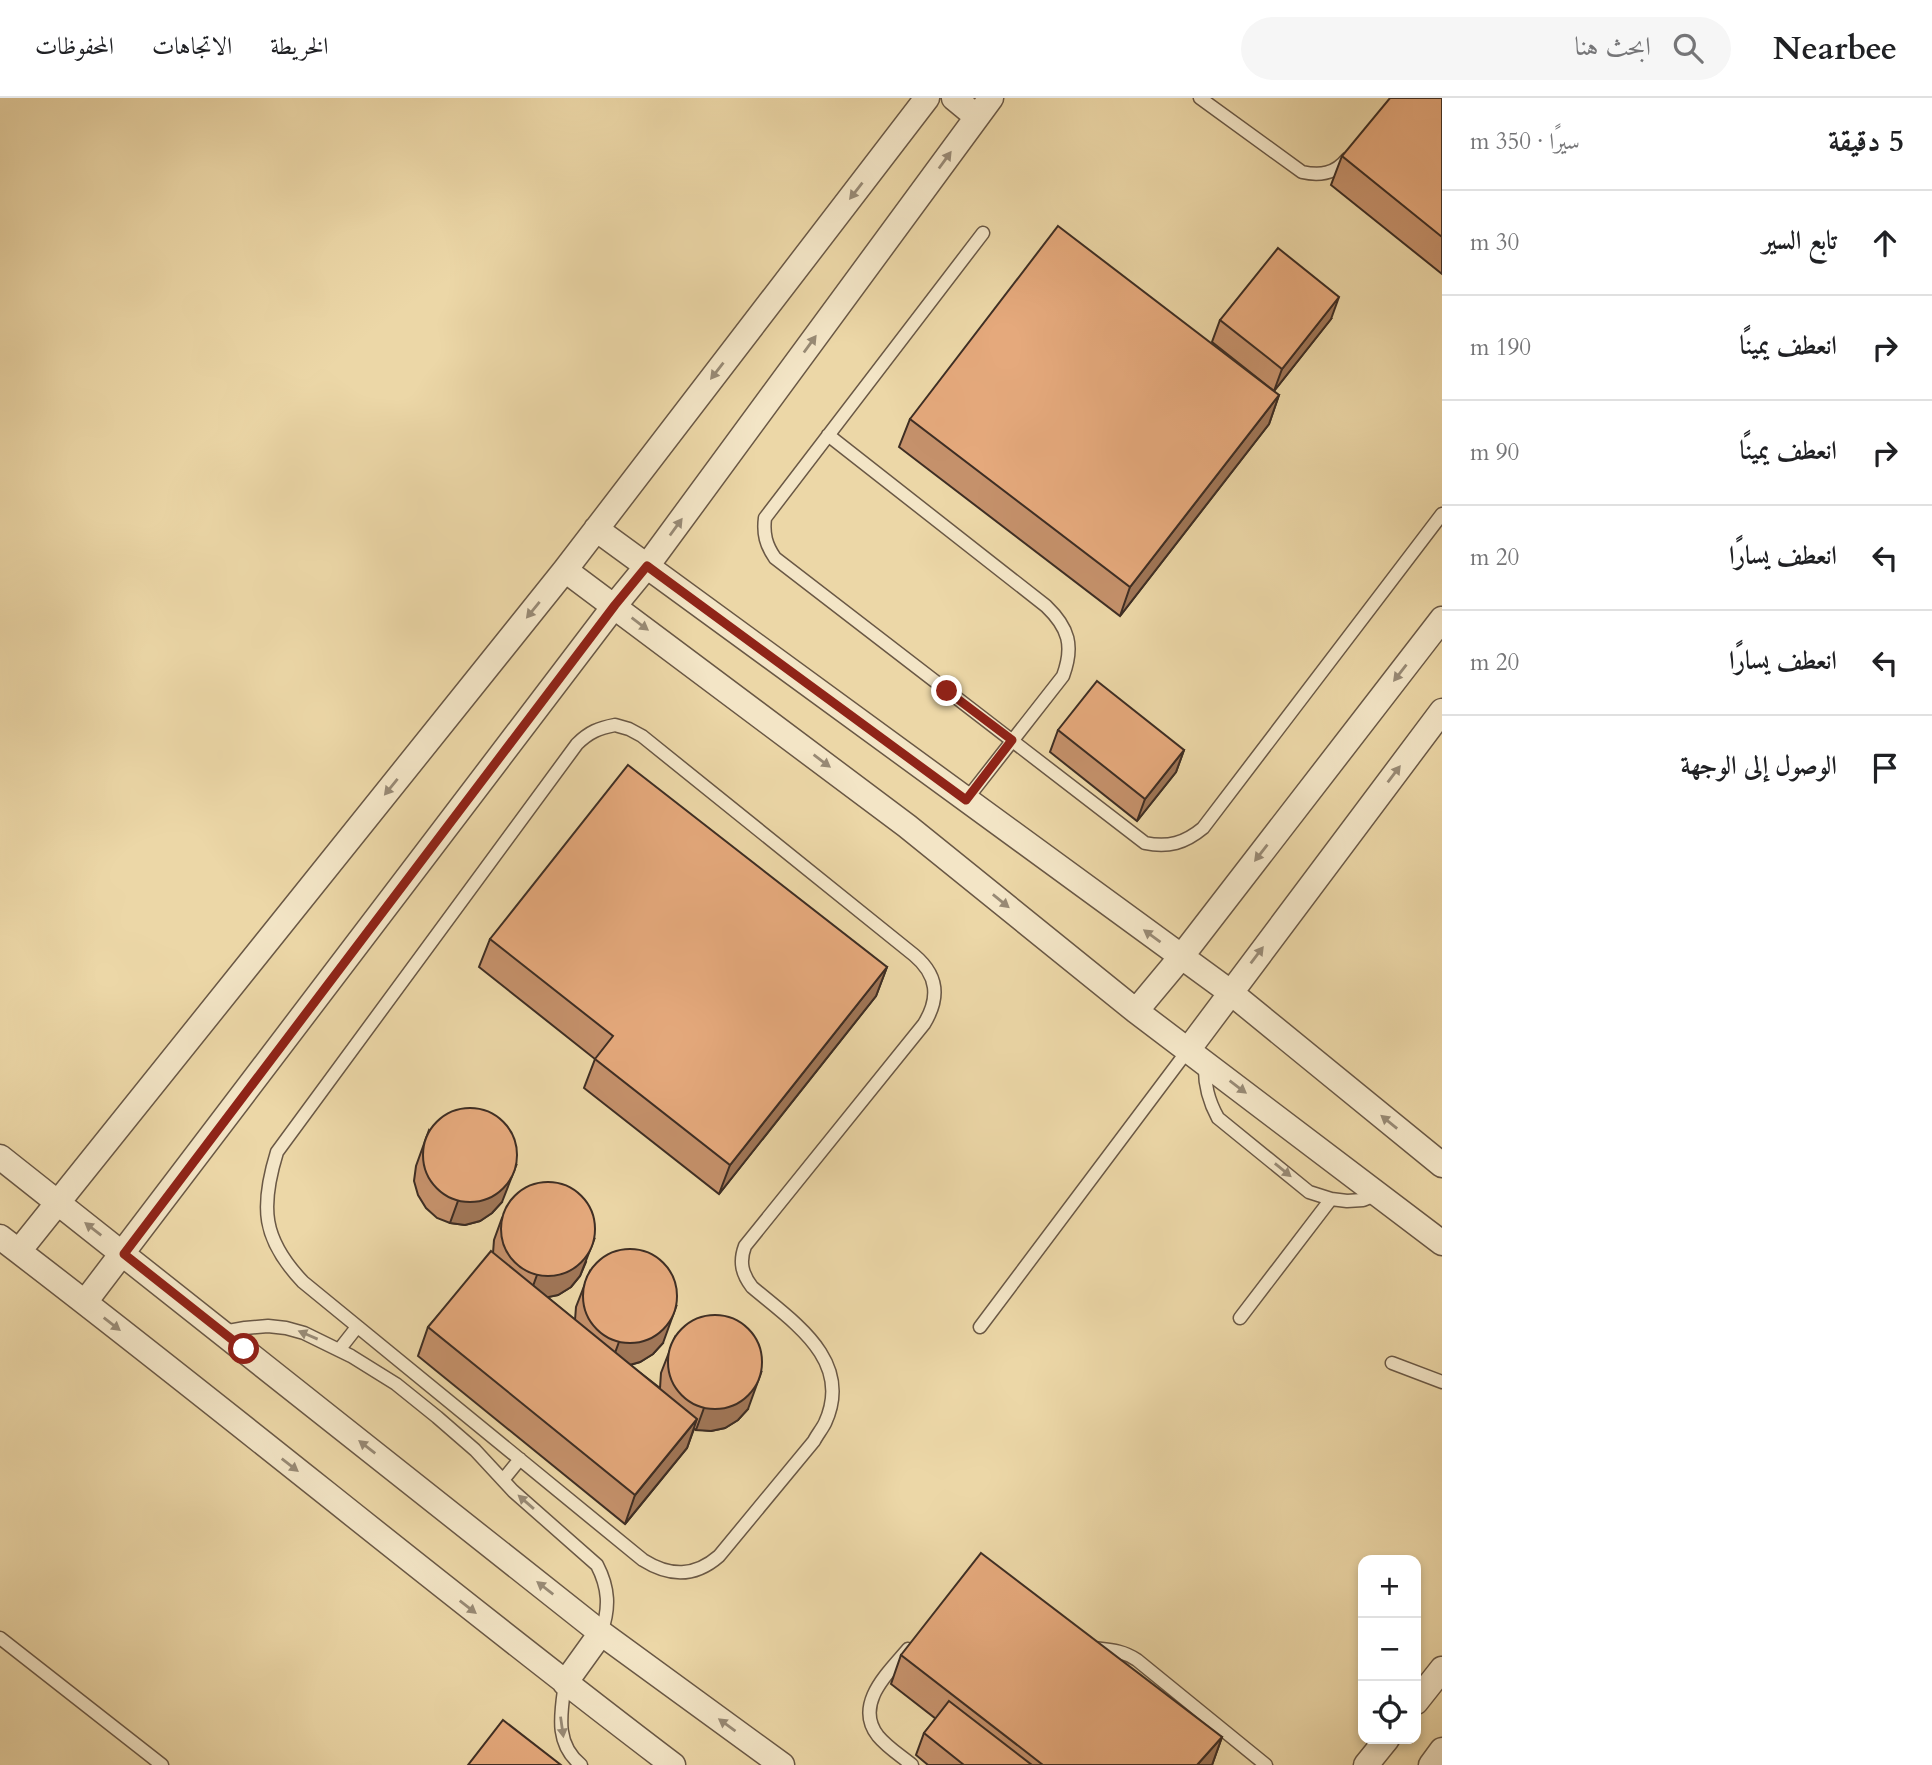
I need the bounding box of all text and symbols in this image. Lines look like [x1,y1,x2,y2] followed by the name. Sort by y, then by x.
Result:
[1241,17,1731,80] search box
[1773,26,1897,71] text: Nearbee
[1575,29,1651,64] text: ابحث هنا
[1669,29,1707,67] icon: search
[35,30,114,63] text: المحفوظات
[152,30,232,63] text: الاتجاهات
[270,30,329,63] text: الخريطة
[1828,121,1904,162] text: 5 دقيقة
[1470,126,1580,157] text: سيرًا · 350 m
[938,151,952,169] one-way arrow
[849,182,863,200] one-way arrow
[1762,223,1837,258] text: تابع السير
[1866,224,1904,262] icon: ahead
[1470,227,1519,258] text: 30 m
[1739,328,1837,363] text: انعطف يمينًا
[1866,329,1904,367] icon: right
[1470,332,1531,363] text: 190 m
[803,334,817,353] one-way arrow
[710,362,725,380] one-way arrow
[1739,433,1837,468] text: انعطف يمينًا
[1866,434,1904,472] icon: right
[1470,437,1519,468] text: 90 m
[668,518,682,536] one-way arrow
[1729,538,1837,573] text: انعطف يسارًا
[1866,539,1904,577] icon: left
[1470,542,1519,573] text: 20 m
[526,601,541,618] one-way arrow
[631,617,649,631] one-way arrow
[1729,643,1837,678] text: انعطف يسارًا
[1866,644,1904,682] icon: left
[1470,647,1519,678] text: 20 m
[1393,664,1408,682] one-way arrow
[931,675,962,706] route end
[1681,748,1837,783] text: الوصول إلى الوجهة
[1866,749,1904,787] icon: arrive
[812,754,830,769] one-way arrow
[1387,765,1401,783] one-way arrow
[384,778,398,796] one-way arrow
[1254,844,1269,862] one-way arrow
[991,894,1009,909] one-way arrow
[1144,929,1162,944] one-way arrow
[1250,947,1265,965] one-way arrow
[1228,1080,1247,1094] one-way arrow
[1381,1115,1398,1130] one-way arrow
[1273,1163,1291,1178] one-way arrow
[84,1221,102,1236] one-way arrow
[103,1316,121,1331] one-way arrow
[297,1330,318,1341] one-way arrow
[228,1333,259,1364] route start
[358,1439,376,1454] one-way arrow
[281,1458,299,1473] one-way arrow
[517,1494,535,1510] one-way arrow
[1358,1555,1421,1744] map controls
[1358,1555,1421,1618] button: +
[536,1581,554,1596] one-way arrow
[459,1599,477,1614] one-way arrow
[1358,1618,1421,1681] button: −
[1358,1681,1421,1744] button: locate
[557,1716,568,1738] one-way arrow
[717,1718,736,1732] one-way arrow

